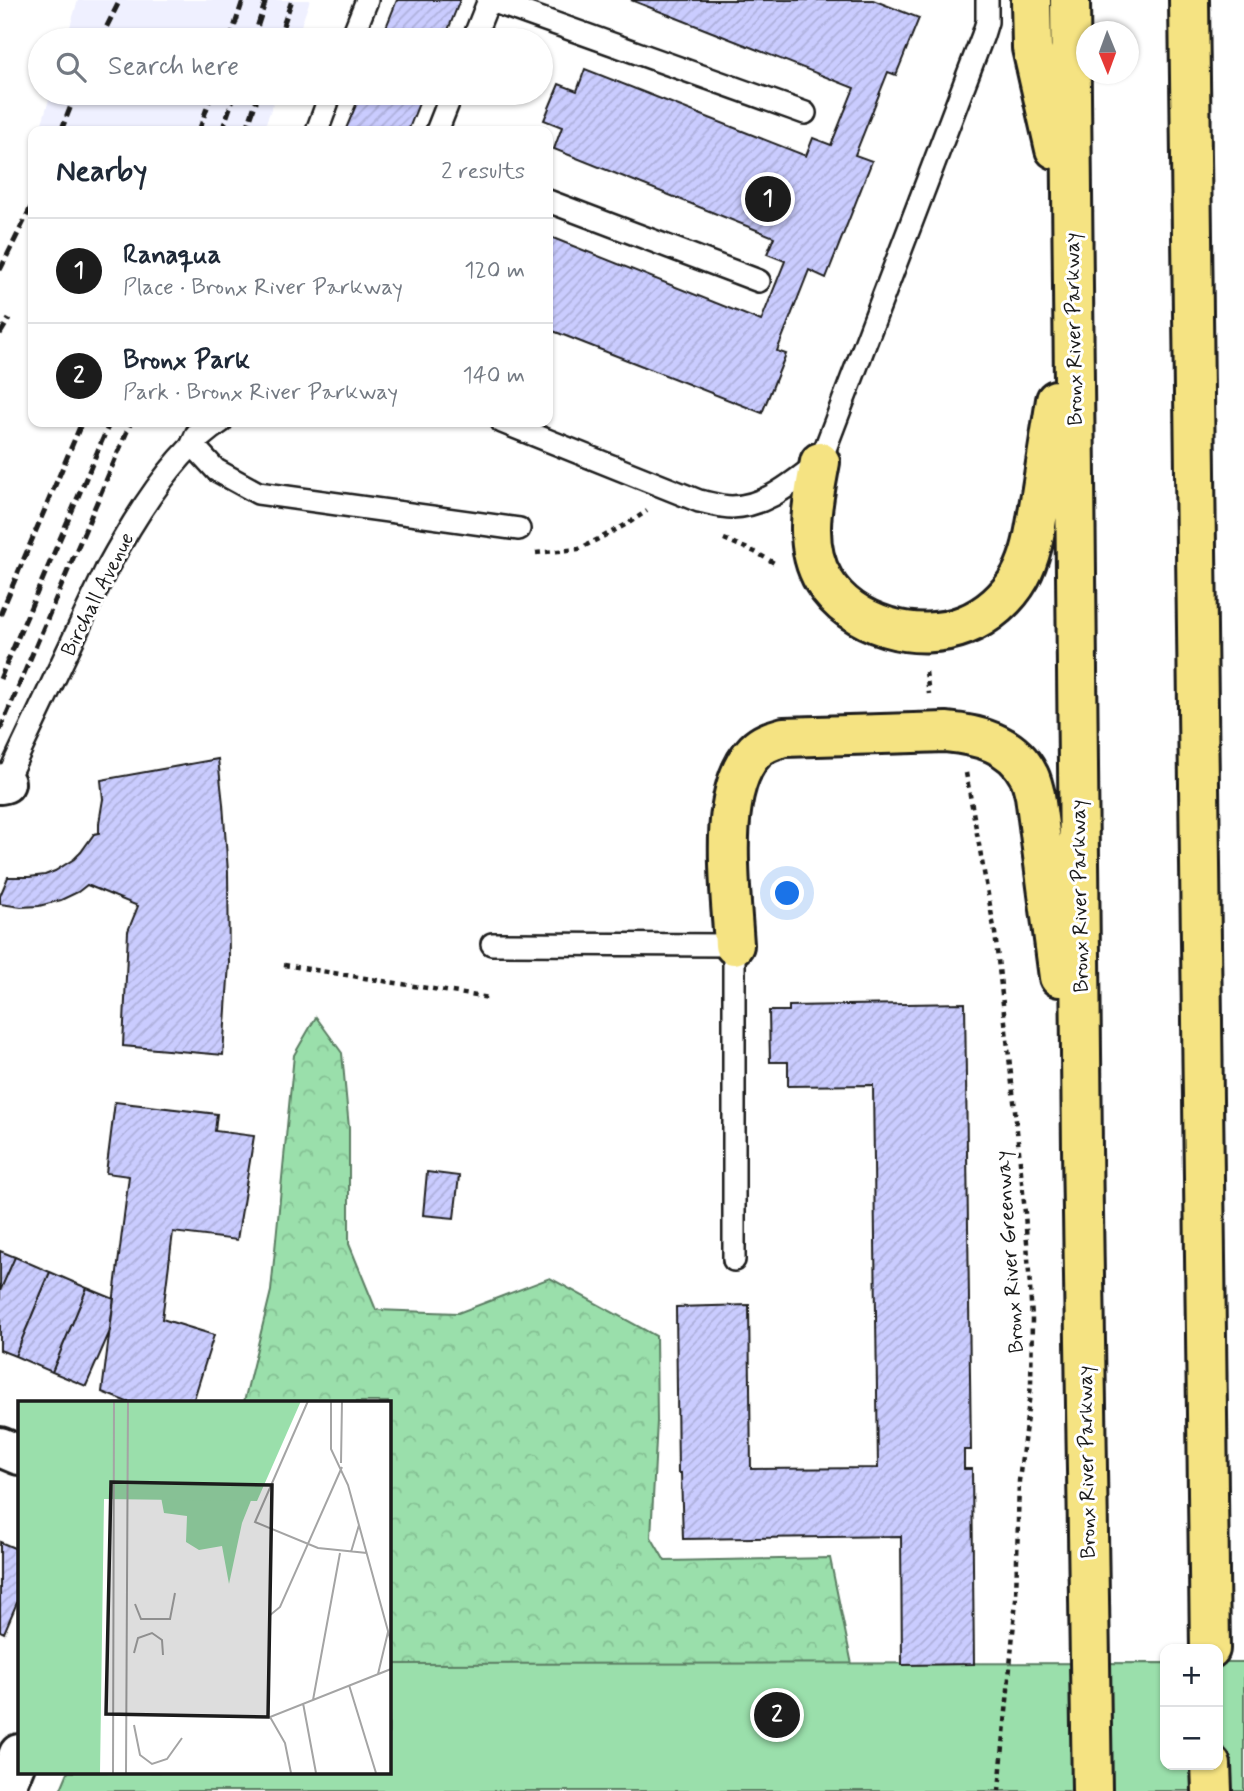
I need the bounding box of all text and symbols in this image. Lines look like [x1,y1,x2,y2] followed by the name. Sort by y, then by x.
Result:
[1076,21,1139,84] north arrow
[28,28,553,105] search box
[52,48,90,86] icon: search
[108,50,239,84] text: Search here
[56,152,147,191] text: Nearby
[441,157,525,187] text: 2 results
[745,173,791,225] pin: 1
[1058,232,1090,426] street label: Bronx River Parkway
[123,239,221,273] text: Ranaqua
[74,256,84,286] text: 1
[464,256,525,286] text: 120 m
[123,273,403,303] text: Place · Bronx River Parkway
[123,344,250,378] text: Bronx Park
[73,361,85,391] text: 2
[462,361,525,391] text: 140 m
[123,378,398,408] text: Park · Bronx River Parkway
[55,528,141,661] street label: Birchall Avenue
[1064,799,1096,993] street label: Bronx River Parkway
[770,876,804,910] your location
[989,1150,1031,1354] street label: Bronx River Greenway
[1071,1365,1103,1559] street label: Bronx River Parkway
[18,1401,390,1774] inset map
[1160,1644,1223,1770] map controls
[1160,1644,1223,1707] button: +
[754,1689,800,1741] pin: 2
[1160,1707,1223,1770] button: −

